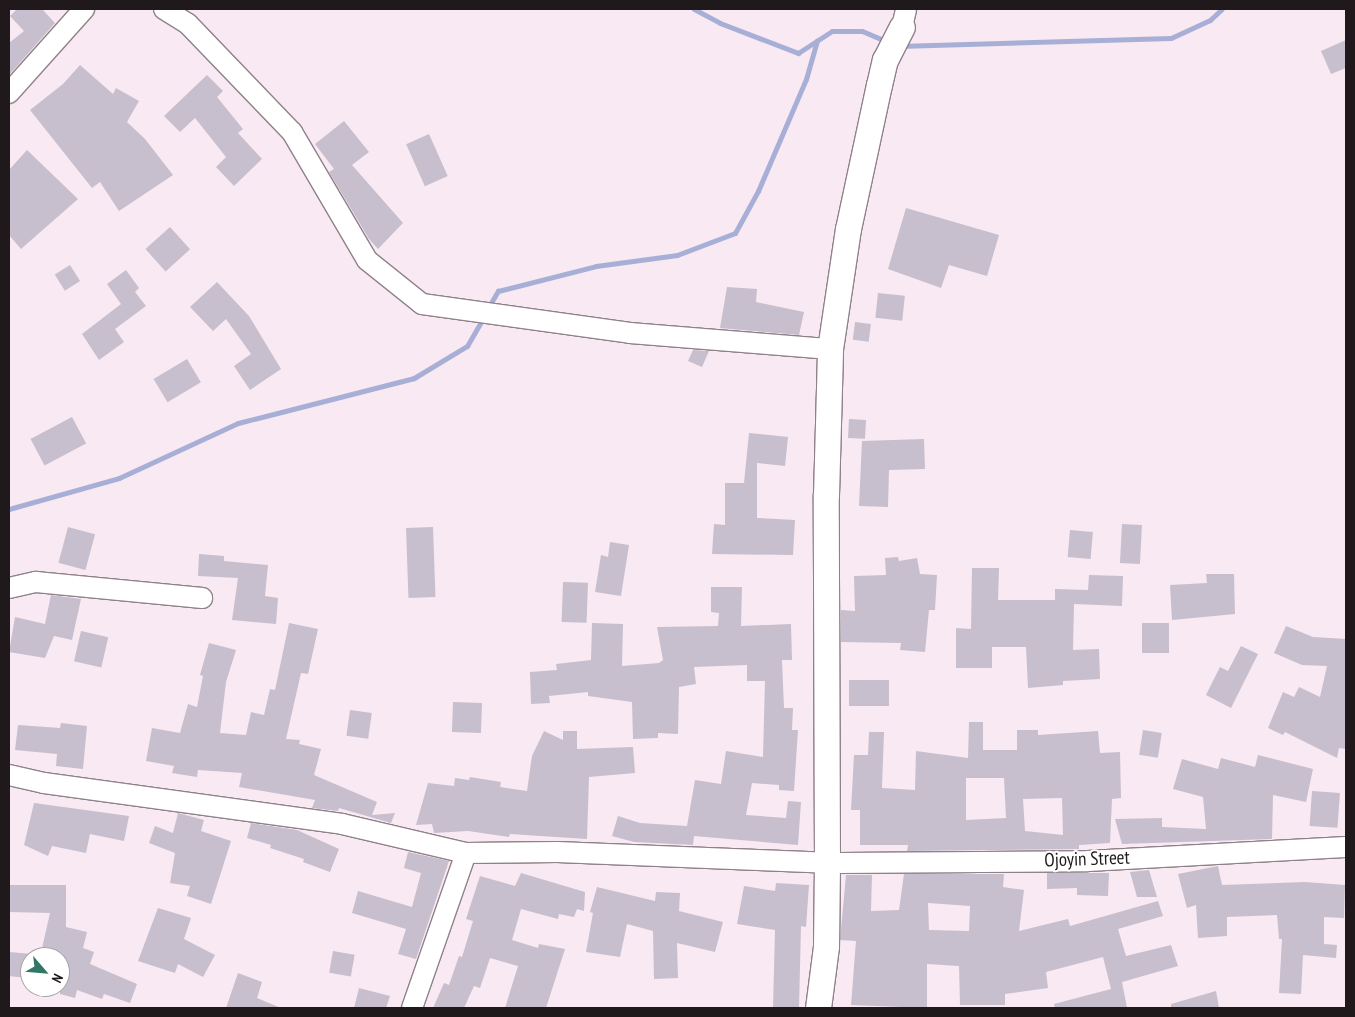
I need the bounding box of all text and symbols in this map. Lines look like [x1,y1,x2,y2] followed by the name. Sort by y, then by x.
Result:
[1044,846,1130,872] street label: Ojoyin Street
[20,947,70,997] north arrow
[48,971,67,986] text: N

